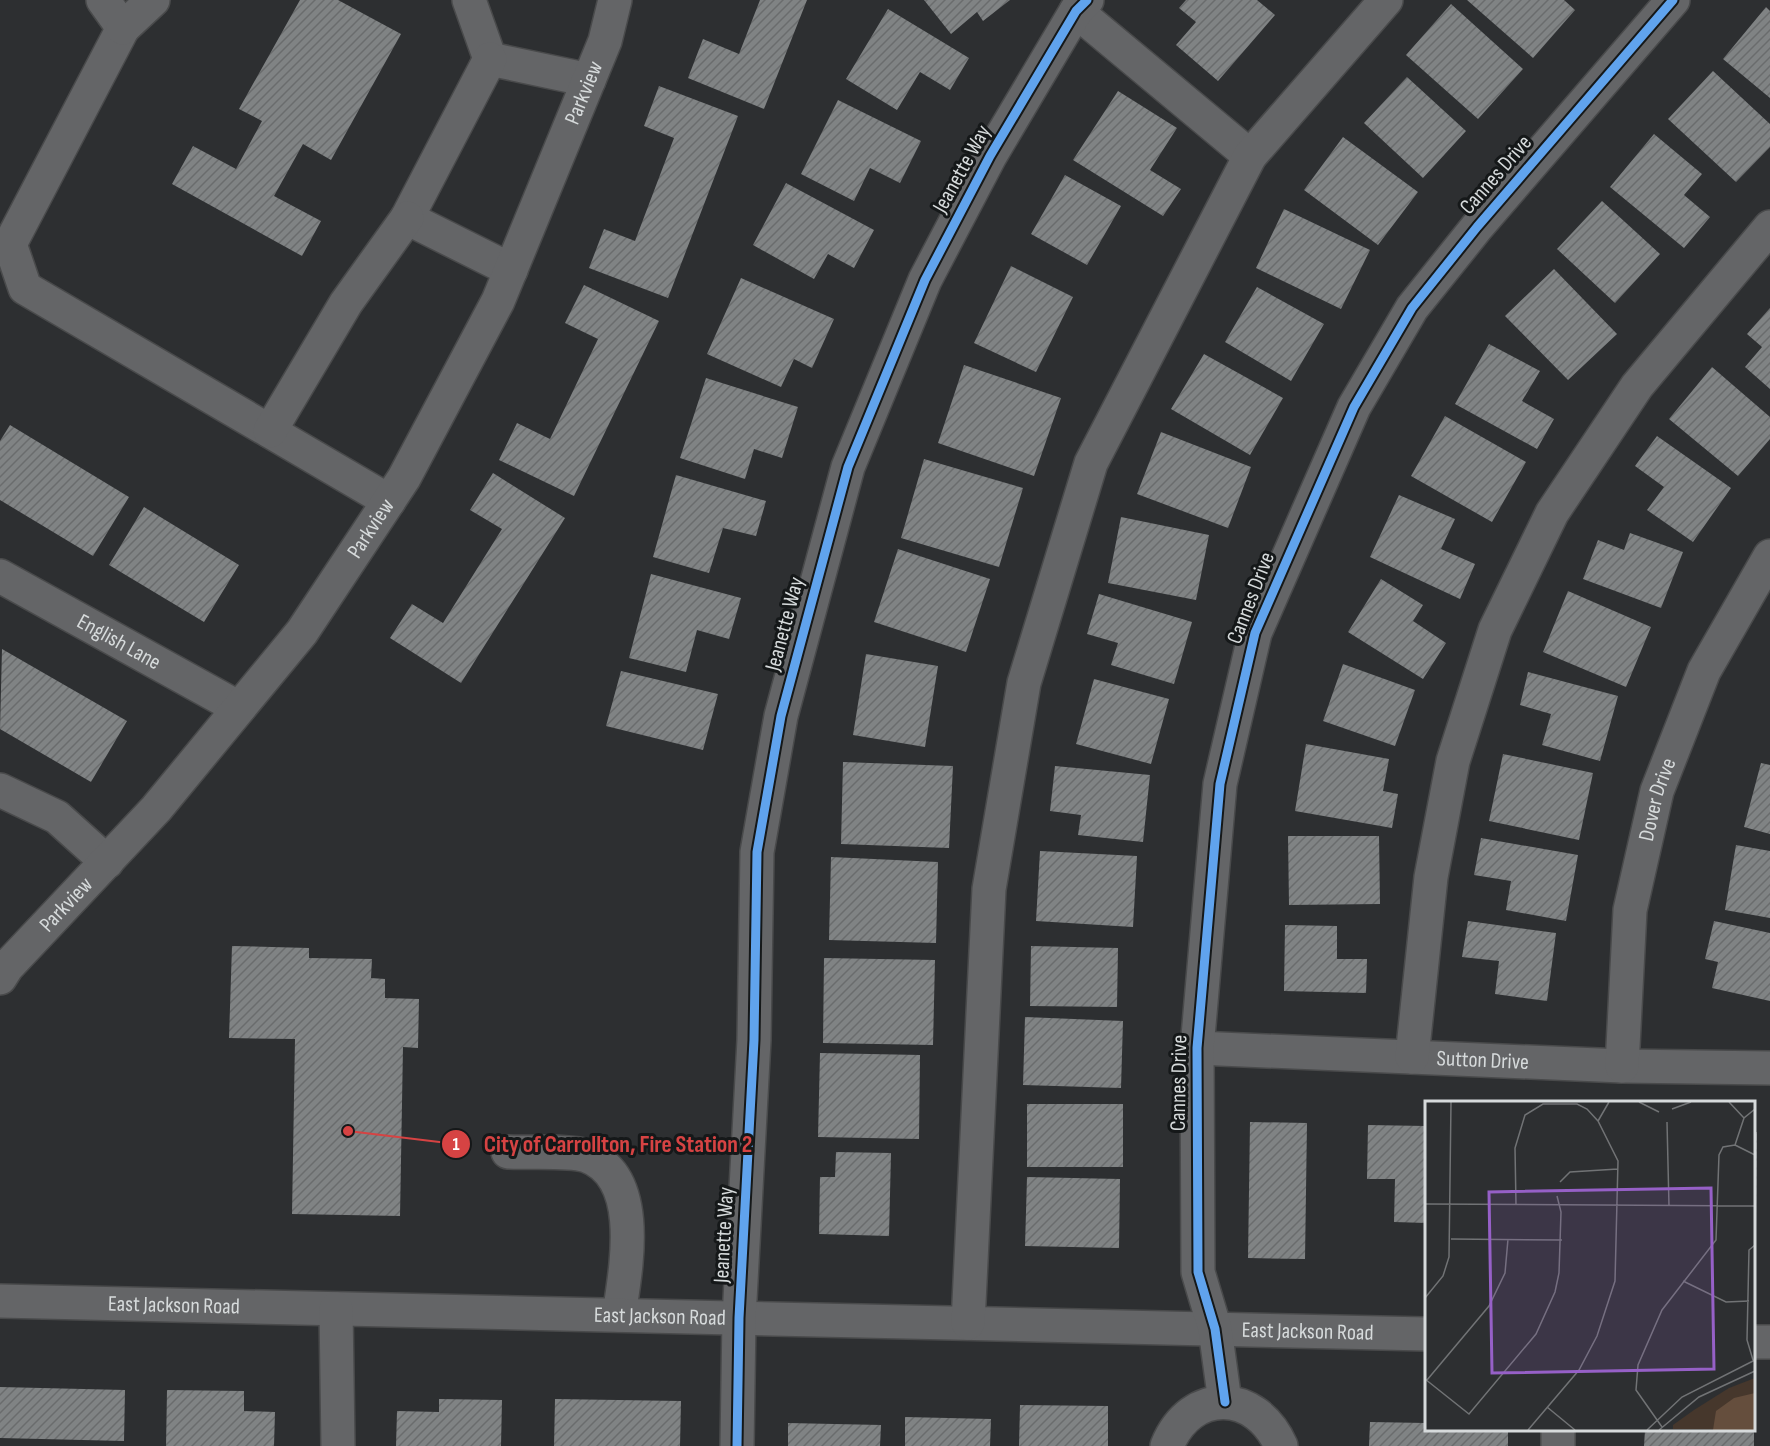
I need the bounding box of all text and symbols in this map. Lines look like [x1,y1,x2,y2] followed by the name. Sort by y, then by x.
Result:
[559,57,609,128] street label: Parkview
[926,120,997,218] street label: Jeanette Way
[1454,130,1538,220] street label: Cannes Drive
[341,493,400,563] street label: Parkview
[1221,548,1281,648] street label: Cannes Drive
[759,574,811,675] street label: Jeanette Way
[72,608,166,676] street label: English Lane
[1633,754,1682,844] street label: Dover Drive
[34,871,98,938] street label: Parkview
[1165,1035,1193,1131] street label: Cannes Drive
[1436,1045,1529,1076] street label: Sutton Drive
[1425,1101,1755,1431] inset map
[441,1123,764,1165] callout: City of Carrollton, Fire Station 2
[484,1130,752,1159] text: City of Carrollton, Fire Station 2
[452,1134,460,1155] text: 1
[708,1186,740,1285] street label: Jeanette Way
[108,1290,240,1320] street label: East Jackson Road
[594,1301,726,1331] street label: East Jackson Road
[1241,1316,1374,1346] street label: East Jackson Road

